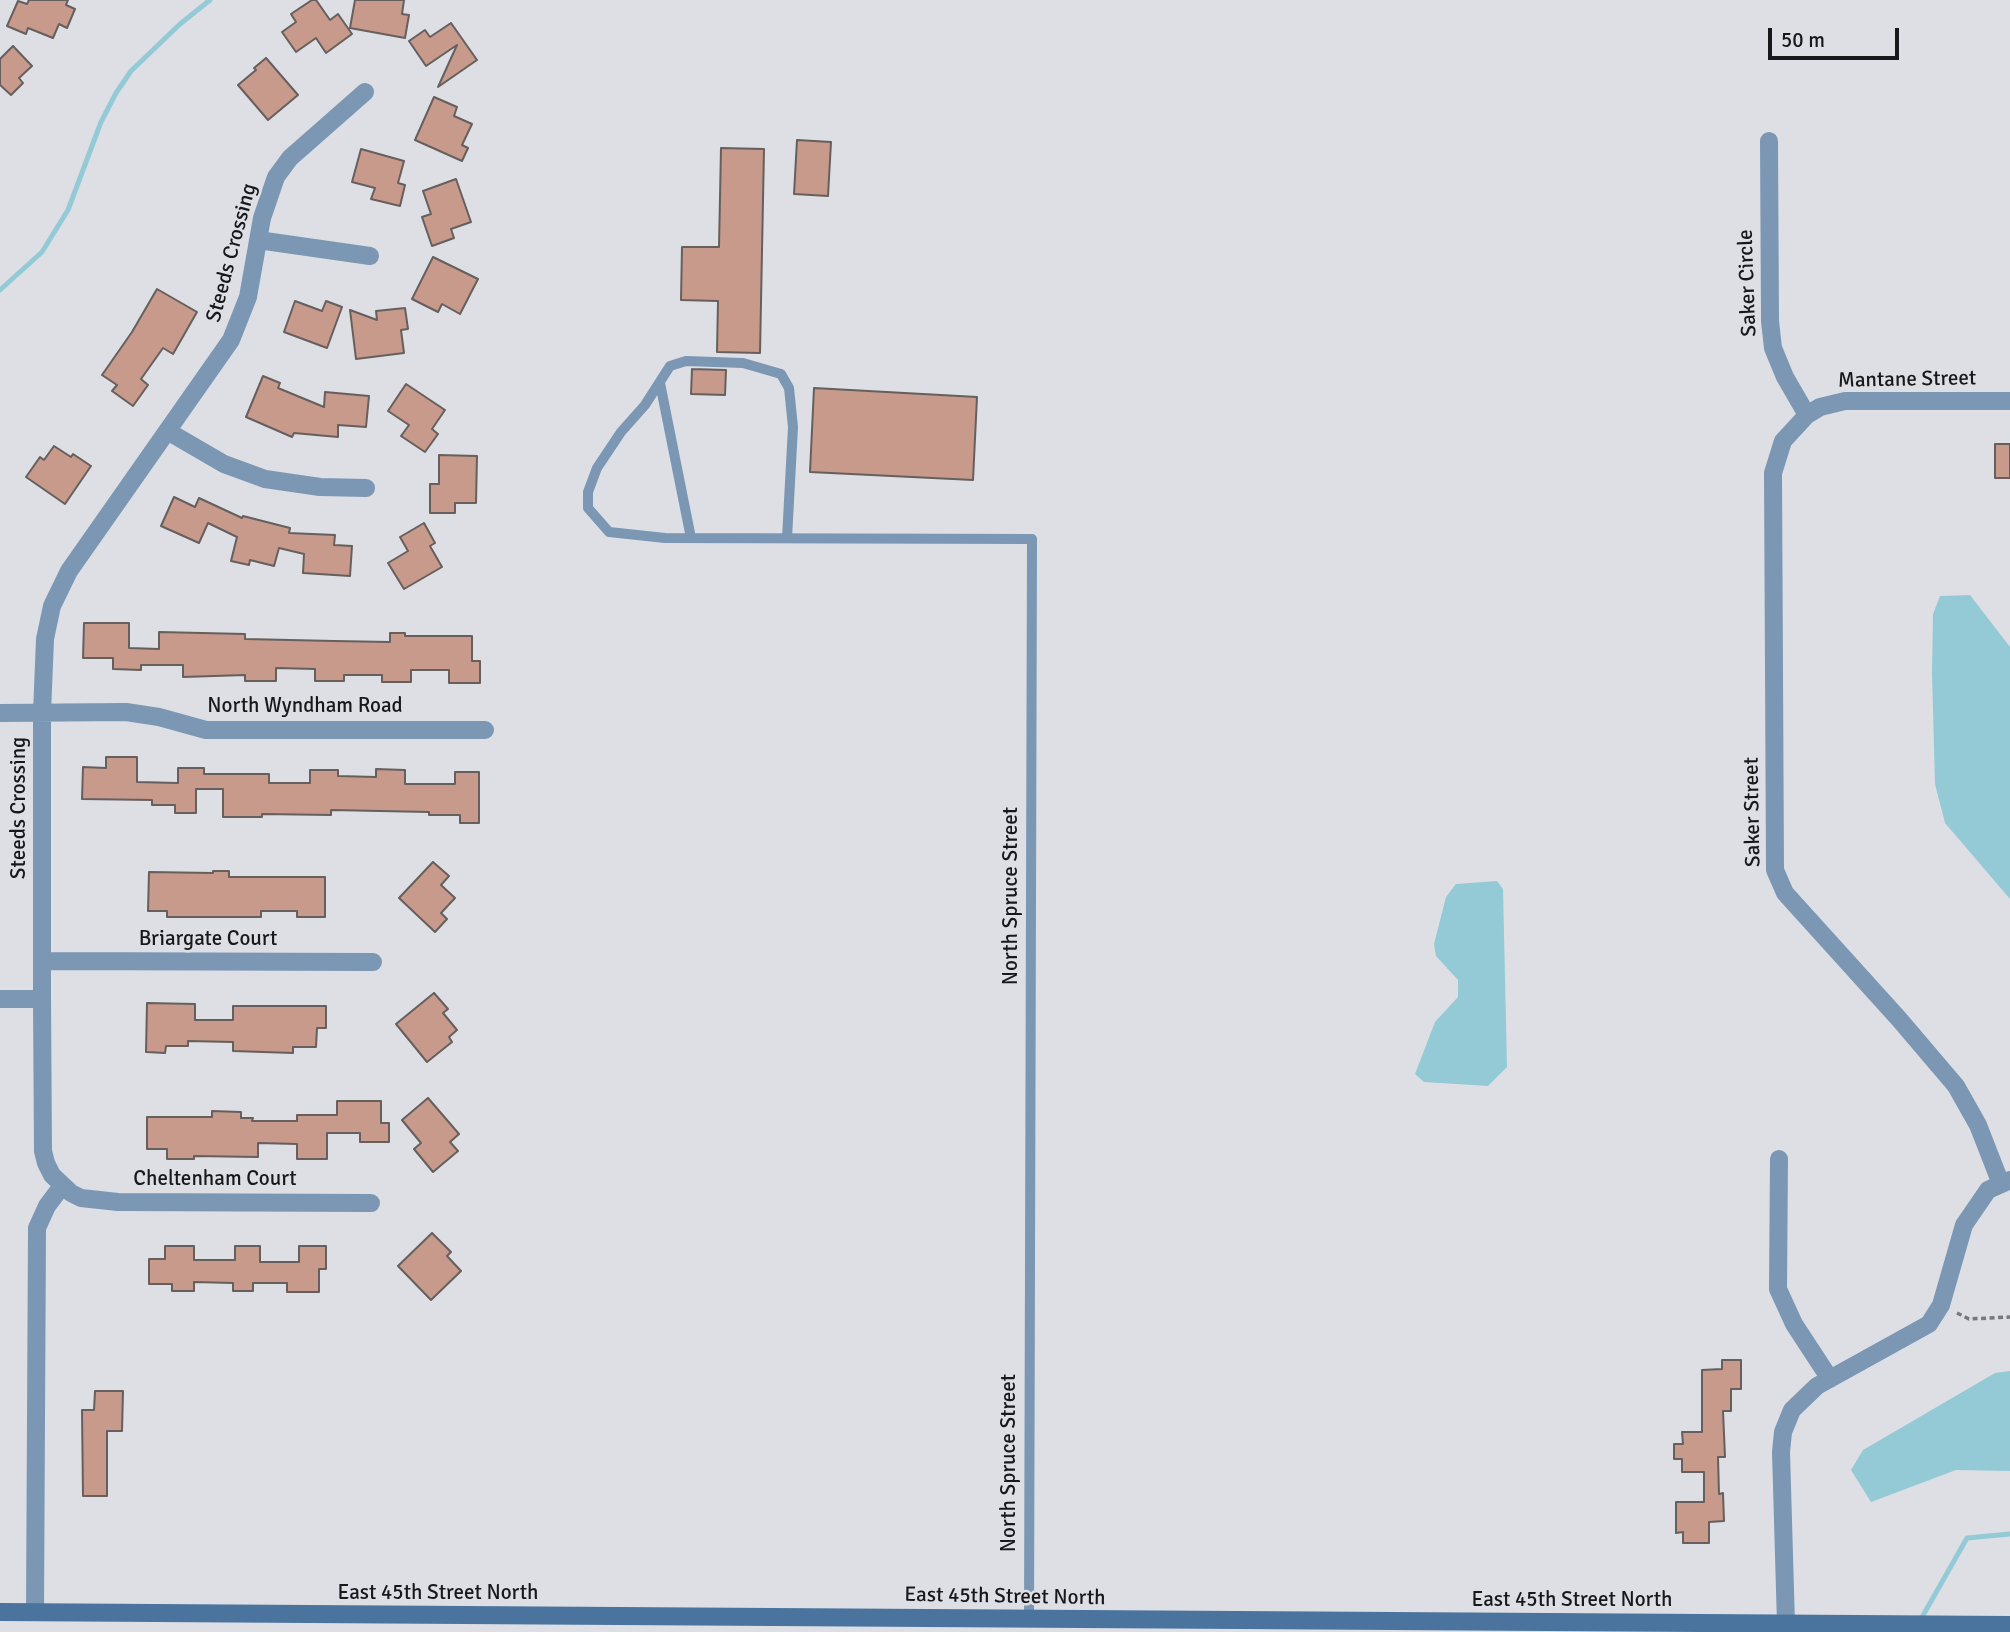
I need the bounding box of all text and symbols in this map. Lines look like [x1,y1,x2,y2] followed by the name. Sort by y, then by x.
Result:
[1772,14,1903,58] scale bar
[1781,27,1825,53] text: 50 m
[201,181,263,325] street label: Steeds Crossing
[1734,229,1762,337] street label: Saker Circle
[1838,366,1976,394] street label: Mantane Street
[207,693,403,719] street label: North Wyndham Road
[6,737,32,879] street label: Steeds Crossing
[1739,757,1767,867] street label: Saker Street
[998,807,1024,985] street label: North Spruce Street
[139,926,277,952] street label: Briargate Court
[133,1166,297,1192] street label: Cheltenham Court
[996,1374,1022,1552] street label: North Spruce Street
[337,1580,539,1606] street label: East 45th Street North
[904,1583,1106,1611] street label: East 45th Street North
[1471,1587,1673,1613] street label: East 45th Street North

